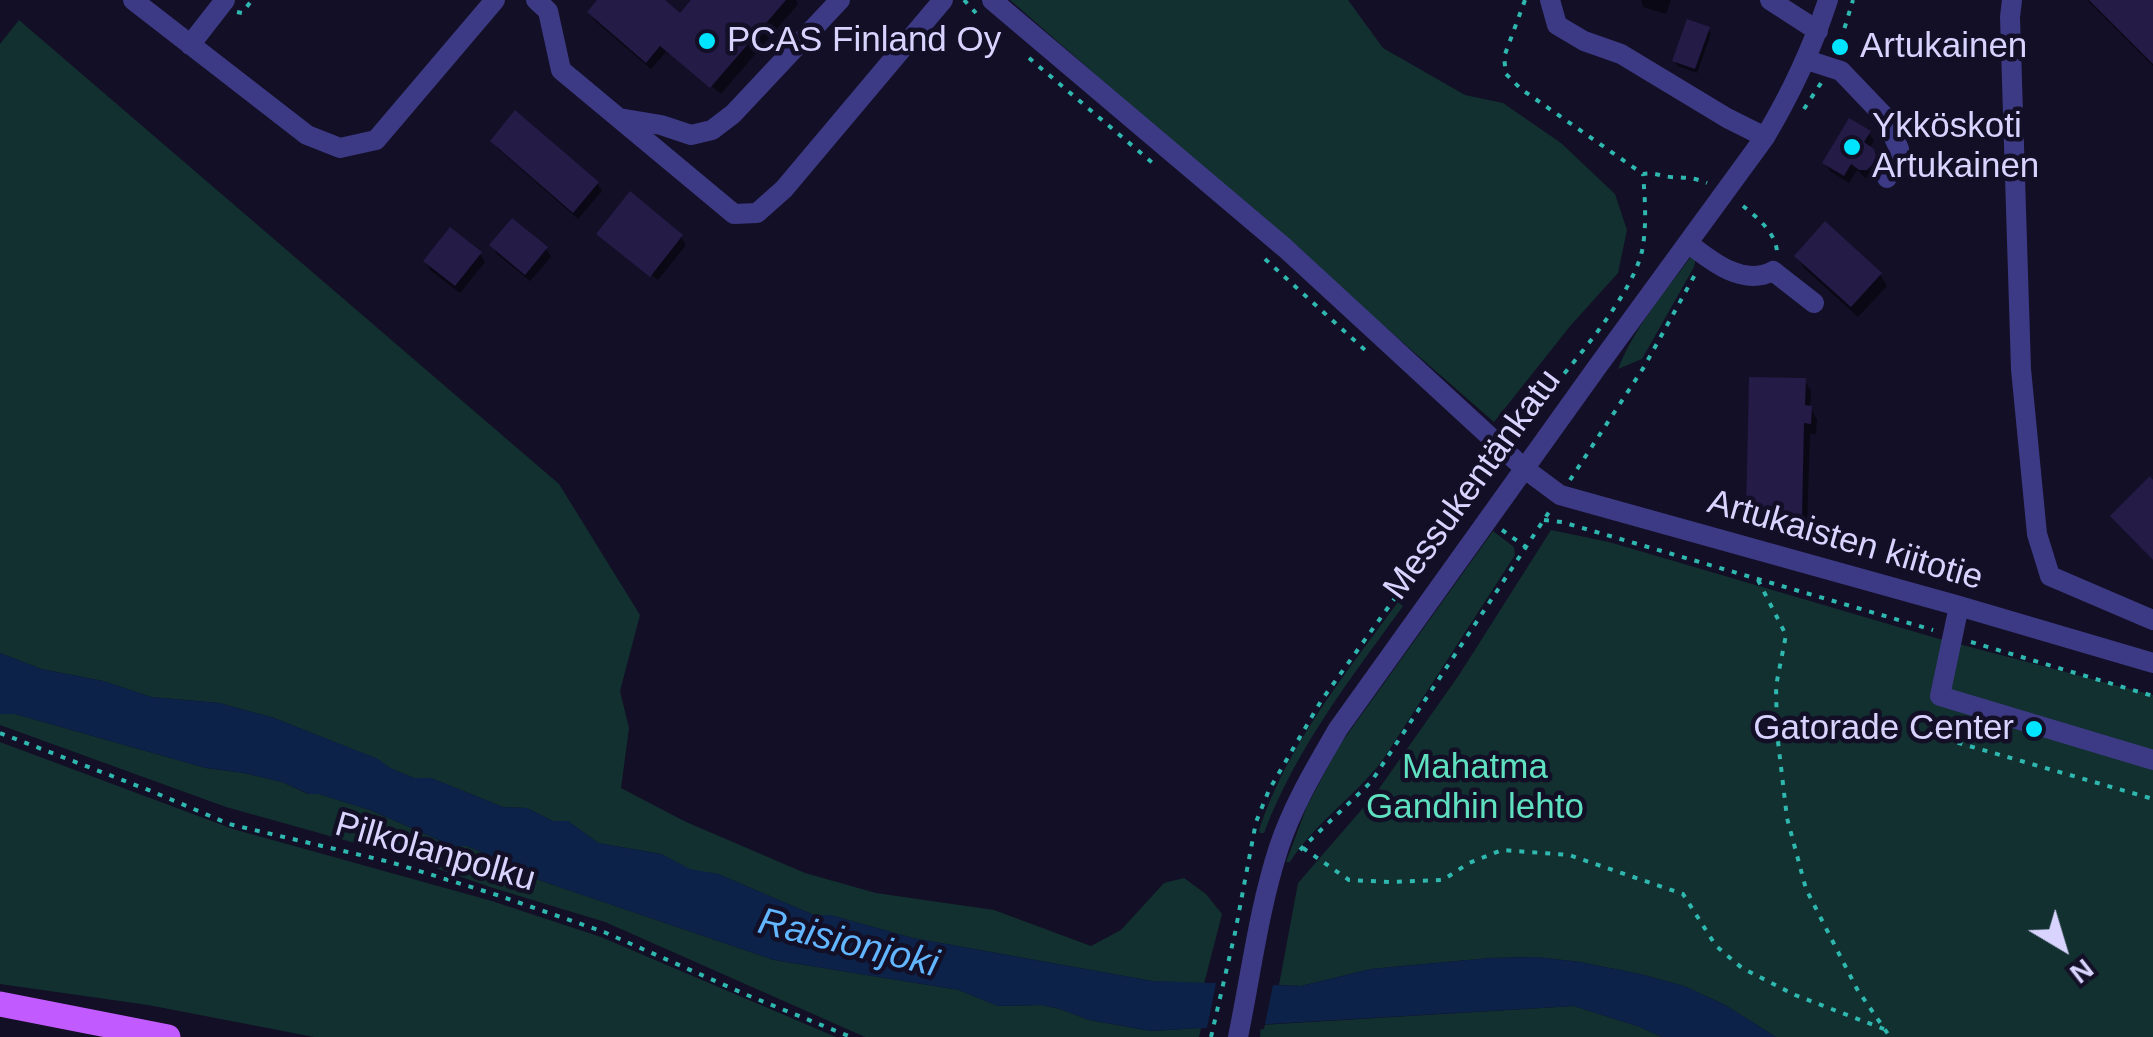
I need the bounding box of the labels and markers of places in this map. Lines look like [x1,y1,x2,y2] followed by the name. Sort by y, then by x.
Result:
[727,20,1001,62] place label: PCAS Finland Oy
[1860,26,2027,68] place label: Artukainen
[696,30,718,52] marker: PCAS Finland Oy
[1829,36,1851,58] marker: Artukainen
[1872,106,2039,188] place label: Ykköskoti Artukainen
[1841,136,1863,158] marker: Ykköskoti Artukainen
[1753,708,2014,750] place label: Gatorade Center
[2023,718,2045,740] marker: Gatorade Center

